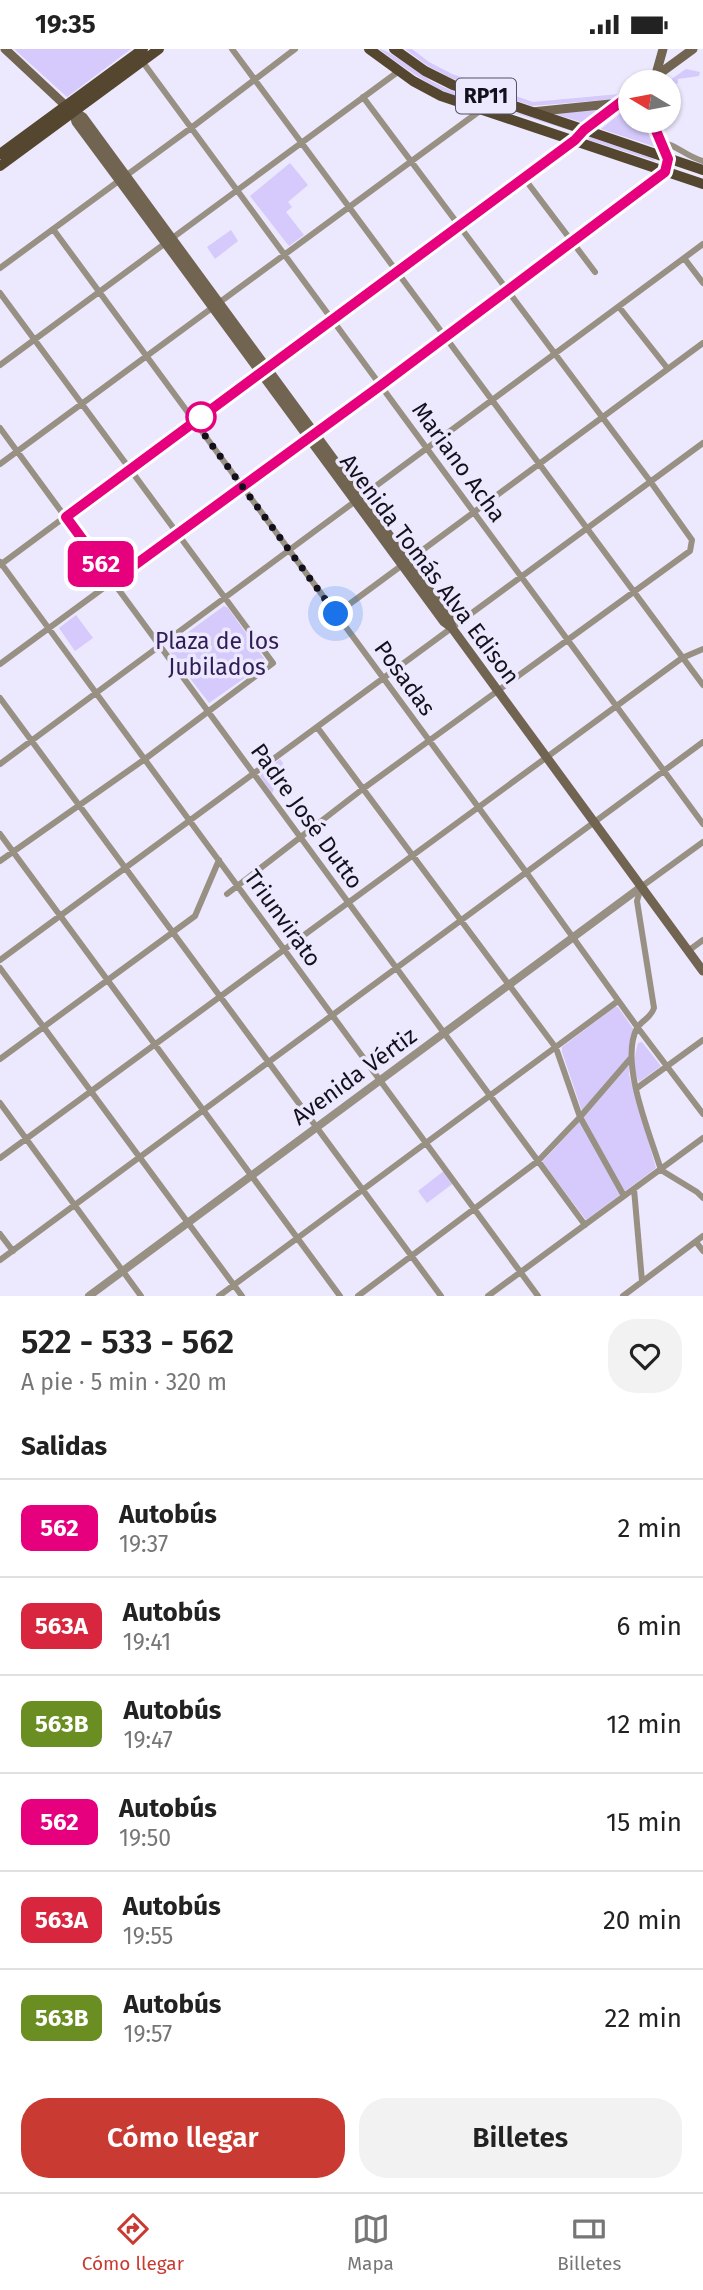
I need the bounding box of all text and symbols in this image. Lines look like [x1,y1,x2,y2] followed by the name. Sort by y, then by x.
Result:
[35,9,96,40] text: 19:35
[618,70,681,133] north arrow
[618,70,681,133] map controls
[456,79,516,113] road number: RP11
[406,397,512,527] street label: Mariano Acha
[186,402,216,432] unlabelled marker
[334,448,526,690] street label: Avenida Tomás Alva Edison
[61,541,141,587] line badge: 562
[82,550,120,578] text: 562
[318,596,353,631] your location
[155,627,279,681] park label: Plaza de los Jubilados
[368,635,442,721] street label: Posadas
[245,738,369,894] street label: Padre José Dutto
[238,864,328,972] street label: Triunvirato
[286,1021,422,1131] street label: Avenida Vértiz
[608,1319,682,1393] button: heart
[21,1322,234,1362] text: 522 - 533 - 562
[21,1368,227,1396] text: A pie · 5 min · 320 m
[21,1431,107,1462] text: Salidas
[119,1499,217,1530] text: Autobús
[617,1513,682,1544] text: 2 min
[40,1514,79,1542] text: 562
[119,1530,168,1558] text: 19:37
[123,1597,221,1628] text: Autobús
[616,1611,682,1642] text: 6 min
[35,1612,88,1640] text: 563A
[123,1628,171,1656] text: 19:41
[123,1695,221,1726] text: Autobús
[606,1709,682,1740] text: 12 min
[35,1710,88,1738] text: 563B
[123,1726,173,1754] text: 19:47
[119,1793,217,1824] text: Autobús
[606,1807,682,1838] text: 15 min
[40,1808,79,1836] text: 562
[119,1824,171,1852] text: 19:50
[123,1891,221,1922] text: Autobús
[603,1905,682,1936] text: 20 min
[35,1906,88,1934] text: 563A
[123,1922,173,1950] text: 19:55
[123,1989,221,2020] text: Autobús
[605,2003,682,2034] text: 22 min
[35,2004,88,2032] text: 563B
[123,2020,172,2048] text: 19:57
[21,2098,345,2178] button: Cómo llegar
[359,2098,682,2178] button: Billetes
[82,2210,184,2275] tab: Cómo llegar
[347,2210,394,2275] tab: Mapa
[557,2210,621,2275] tab: Billetes

